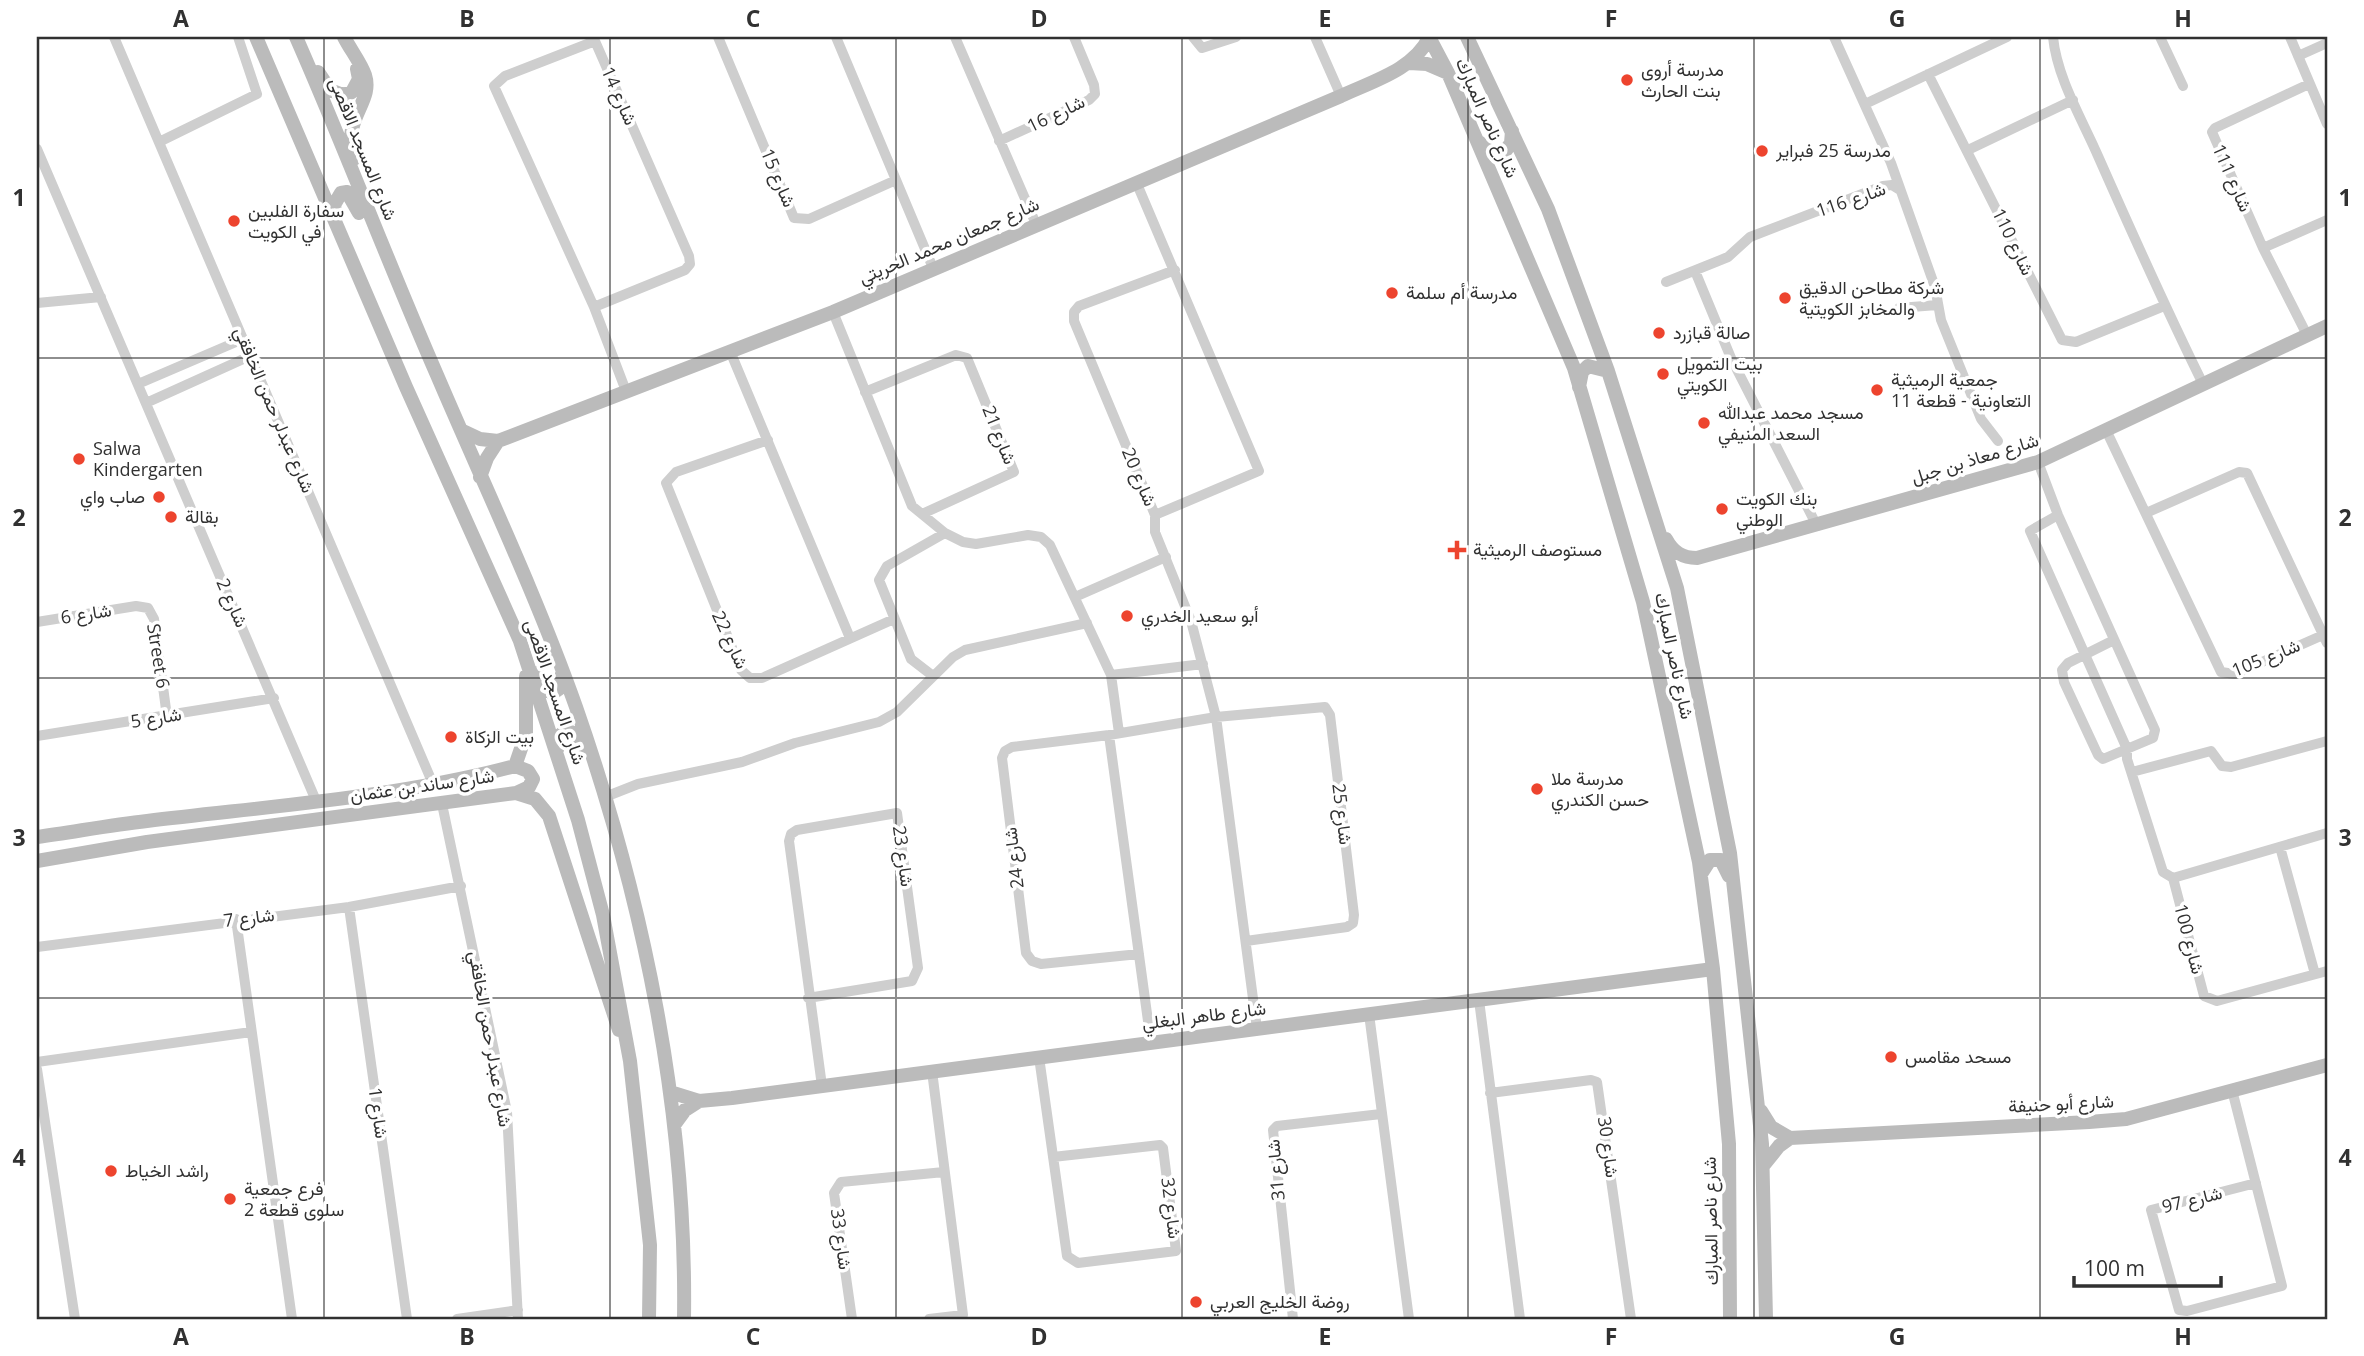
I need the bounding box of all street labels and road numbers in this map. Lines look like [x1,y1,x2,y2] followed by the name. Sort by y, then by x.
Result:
[1450,54,1525,182] street label: شارع ناصر المبارك
[596,63,643,129] street label: شارع 14
[323,74,404,224] street label: شارع المسجد الاقصى
[1023,89,1089,138] street label: شارع 16
[2206,140,2258,216] street label: شارع 111
[755,145,802,211] street label: شارع 15
[1813,176,1889,223] street label: شارع 116
[855,191,1044,293] street label: شارع جمعان محمد الحريتي
[1986,204,2040,280] street label: شارع 110
[225,323,321,498] street label: شارع عبدلر حمن الخافقي
[976,402,1023,468] street label: شارع 21
[1908,427,2042,490] street label: شارع معاذ بن جبل
[1116,444,1163,510] street label: شارع 20
[211,574,254,631] street label: شارع 2
[1649,590,1700,722] street label: شارع ناصر المبارك
[59,597,113,630] street label: شارع 6
[706,607,755,673] street label: شارع 22
[519,616,592,768] street label: شارع المسجد الاقصى
[142,622,176,690] street label: Street 6
[2228,633,2304,683] street label: شارع 105
[129,701,183,734] street label: شارع 5
[348,763,496,808] street label: شارع ساند بن عثمان
[1326,782,1359,846] street label: شارع 25
[887,824,920,888] street label: شارع 23
[997,826,1030,890] street label: شارع 24
[2168,901,2211,977] street label: شارع 100
[222,902,276,933] street label: شارع 7
[460,949,518,1129] street label: شارع عبدلر حمن الخافقي
[1140,995,1268,1038] street label: شارع طاهر البغلي
[363,1086,394,1140] street label: شارع 1
[2007,1088,2115,1119] street label: شارع أبو حنيفة
[1592,1115,1625,1179] street label: شارع 30
[1260,1138,1291,1202] street label: شارع 31
[1697,1156,1724,1286] street label: شارع ناصر المبارك
[1155,1176,1188,1240] street label: شارع 32
[2159,1180,2225,1219] street label: شارع 97
[825,1207,858,1271] street label: شارع 33

